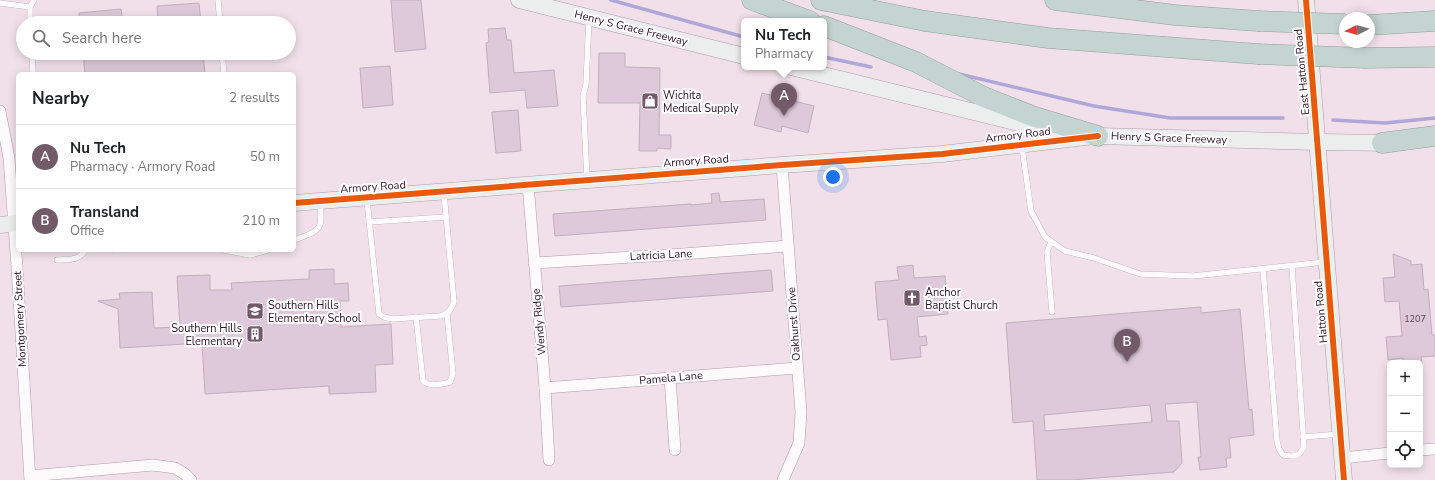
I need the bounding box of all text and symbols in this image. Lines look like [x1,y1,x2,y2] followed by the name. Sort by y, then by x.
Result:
[573,7,690,49] street label: Henry S Grace Freeway
[1339,12,1375,48] north arrow
[16,16,296,60] search box
[741,18,827,70] popup
[755,25,811,45] text: Nu Tech
[30,27,52,49] icon: search
[62,28,142,48] text: Search here
[1291,28,1313,116] street label: East Hatton Road
[755,45,813,63] text: Pharmacy
[771,83,797,116] pin: A
[32,87,89,110] text: Nearby
[663,88,739,116] place label: Wichita Medical Supply
[229,89,280,107] text: 2 results
[640,91,660,111] shop icon: Wichita Medical Supply
[984,124,1052,146] street label: Armory Road
[1111,128,1228,148] street label: Henry S Grace Freeway
[70,138,126,158] text: Nu Tech
[40,148,50,166] text: A
[250,148,280,166] text: 50 m
[663,151,729,171] street label: Armory Road
[70,158,215,176] text: Pharmacy · Armory Road
[823,167,843,187] your location
[340,177,406,197] street label: Armory Road
[70,202,139,222] text: Transland
[41,212,49,230] text: B
[242,212,280,230] text: 210 m
[70,222,104,240] text: Office
[629,246,693,264] street label: Latricia Lane
[10,270,30,367] street label: Montgomery Street
[1311,280,1331,344] street label: Hatton Road
[925,285,998,313] place label: Anchor Baptist Church
[784,286,804,361] street label: Oakhurst Drive
[529,288,549,356] street label: Wendy Ridge
[902,288,922,308] church icon: Anchor Baptist Church
[268,298,362,326] place label: Southern Hills Elementary School
[245,301,265,321] school or university icon: Southern Hills Elementary School
[1404,313,1426,325] house number: 1207
[171,321,242,349] place label: Southern Hills Elementary
[245,324,265,344] building icon: Southern Hills Elementary
[1114,329,1140,362] pin: B
[1387,360,1423,468] map controls
[1387,360,1423,396] button: +
[639,368,703,388] street label: Pamela Lane
[1387,396,1423,432] button: −
[1387,432,1423,468] button: locate

